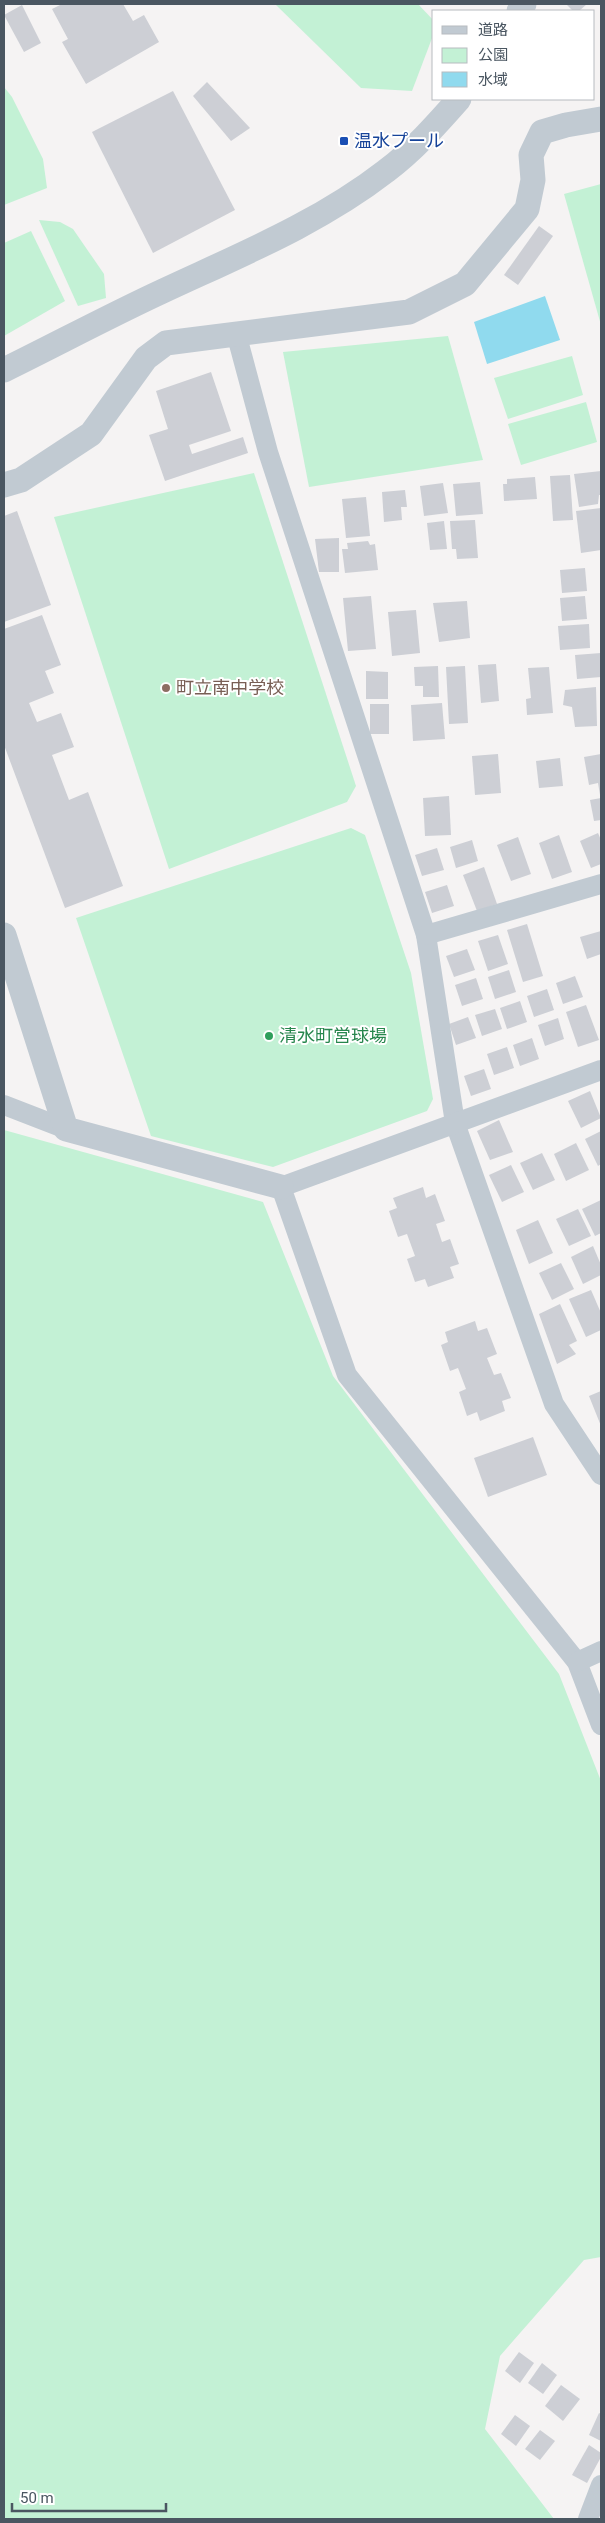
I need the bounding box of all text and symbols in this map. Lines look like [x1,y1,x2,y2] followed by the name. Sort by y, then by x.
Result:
[432,10,595,100] legend
[478,21,508,39] text: 道路
[478,46,508,64] text: 公園
[478,71,508,89] text: 水域
[354,130,444,151] place label: 温水プール
[338,135,350,147] marker: 温水プール
[176,677,284,698] place label: 町立南中学校
[160,682,172,694] marker: 町立南中学校
[279,1025,387,1046] place label: 清水町営球場
[263,1030,275,1042] marker: 清水町営球場
[12,2480,166,2512] scale bar
[20,2489,54,2507] text: 50 m

